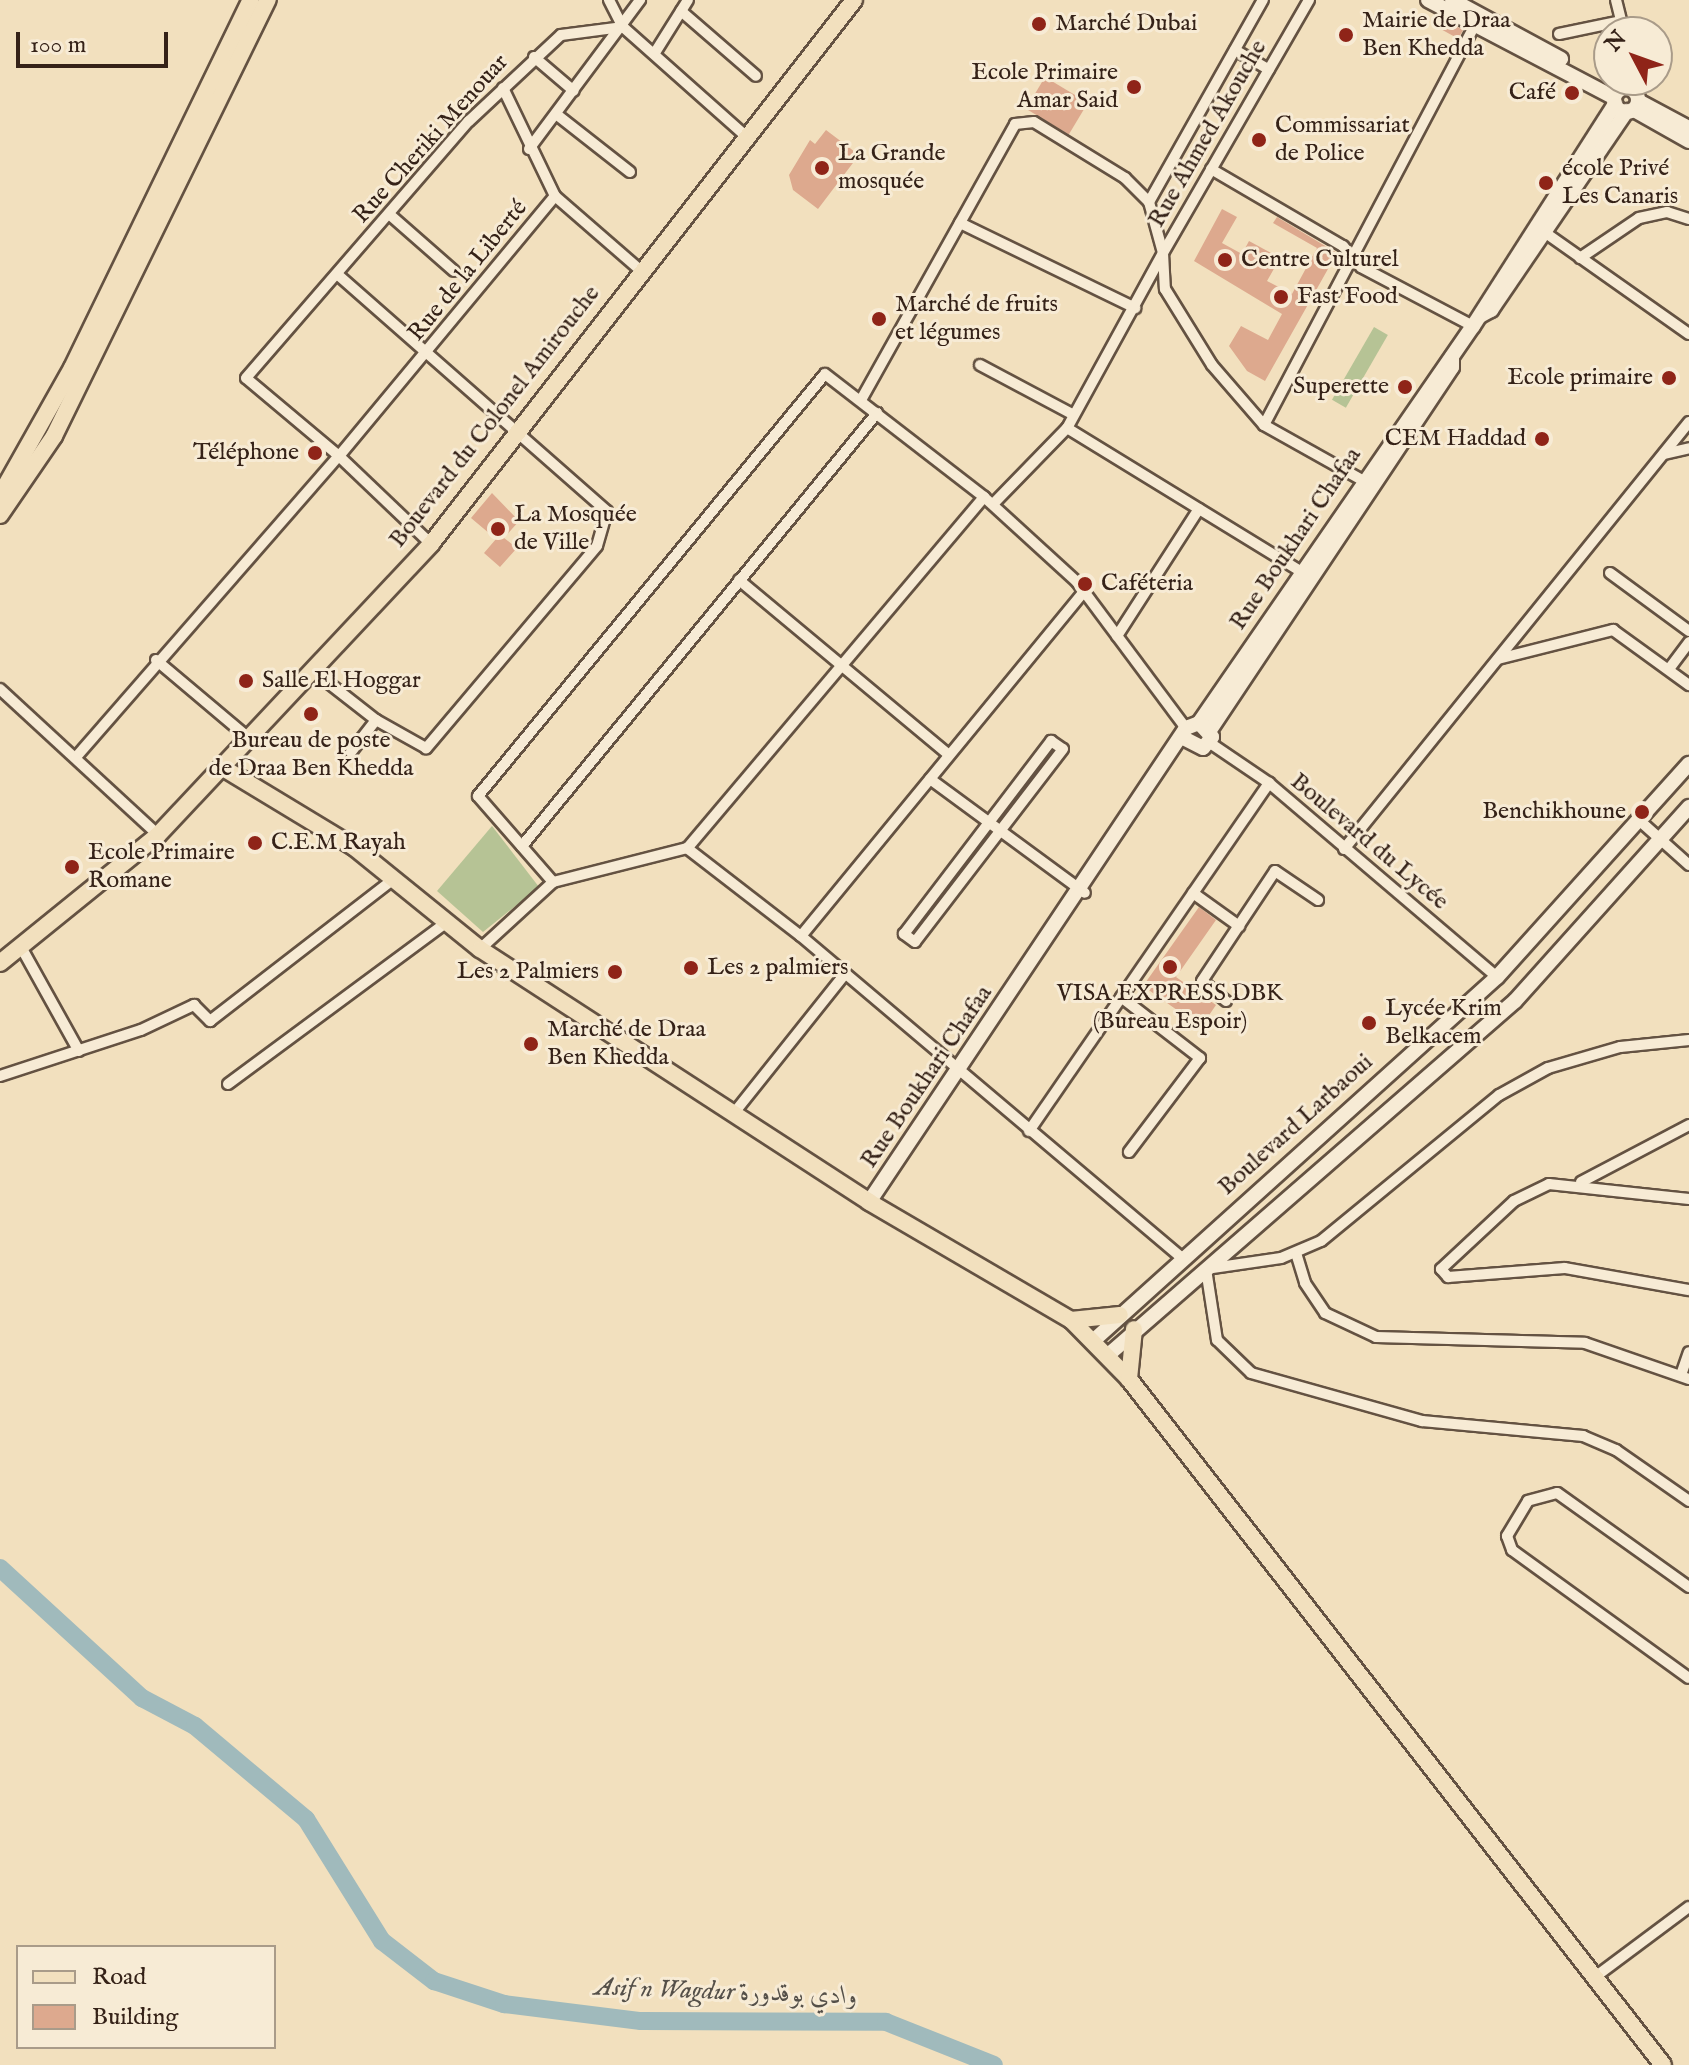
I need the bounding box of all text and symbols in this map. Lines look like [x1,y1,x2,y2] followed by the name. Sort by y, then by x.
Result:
[1362,7,1511,63] place label: Mairie de Draa Ben Khedda
[1055,10,1197,38] place label: Marché Dubai
[1030,15,1048,33] marker: Marché Dubai
[20,16,172,66] scale bar
[1593,16,1673,96] north arrow
[1600,25,1633,58] text: N
[1337,26,1355,44] marker: Mairie de Draa Ben Khedda
[30,30,86,61] text: 100 m
[1143,35,1273,233] street label: Rue Ahmed Akouche
[347,48,515,230] street label: Rue Cheriki Menouar
[971,59,1118,115] place label: Ecole Primaire Amar Said
[1125,78,1143,96] marker: Ecole Primaire Amar Said
[1509,79,1556,107] place label: Café
[1563,84,1581,102] marker: Café
[1275,112,1410,168] place label: Commissariat de Police
[1250,131,1268,149] marker: Commissariat de Police
[838,140,946,196] place label: La Grande mosquée
[1562,155,1678,211] place label: école Privé Les Canaris
[813,159,831,177] marker: La Grande mosquée
[1537,174,1555,192] marker: école Privé Les Canaris
[402,195,534,347] street label: Rue de la Liberté
[1241,246,1398,274] place label: Centre Culturel
[1216,251,1234,269] marker: Centre Culturel
[384,280,606,554] street label: Bouevard du Colonel Amirouche
[1297,283,1398,311] place label: Fast Food
[1272,288,1290,306] marker: Fast Food
[895,291,1058,347] place label: Marché de fruits et légumes
[870,310,888,328] marker: Marché de fruits et légumes
[1507,364,1653,392] place label: Ecole primaire
[1660,369,1678,387] marker: Ecole primaire
[1293,373,1389,401] place label: Superette
[1396,378,1414,396] marker: Superette
[1385,425,1526,453] place label: CEM Haddad
[1533,430,1551,448] marker: CEM Haddad
[193,439,299,467] place label: Téléphone
[1224,442,1368,636] street label: Rue Boukhari Chafaa
[306,444,324,462] marker: Téléphone
[514,501,637,557] place label: La Mosquée de Ville
[489,520,507,538] marker: La Mosquée de Ville
[1101,570,1193,598] place label: Caféteria
[1076,575,1094,593] marker: Caféteria
[262,667,421,695] place label: Salle El Hoggar
[237,672,255,690] marker: Salle El Hoggar
[302,705,320,723] marker: Bureau de poste de Draa Ben Khedda
[208,727,414,783] place label: Bureau de poste de Draa Ben Khedda
[1284,768,1454,916] street label: Boulevard du Lycée
[1482,798,1626,826] place label: Benchikhoune
[1633,803,1651,821] marker: Benchikhoune
[271,829,406,857] place label: C.E.M Rayah
[246,834,264,852] marker: C.E.M Rayah
[88,839,235,895] place label: Ecole Primaire Romane
[63,858,81,876] marker: Ecole Primaire Romane
[707,954,849,982] place label: Les 2 palmiers
[457,958,599,986] place label: Les 2 Palmiers
[1161,958,1179,976] marker: VISA EXPRESS DBK (Bureau Espoir)
[682,959,700,977] marker: Les 2 palmiers
[606,963,624,981] marker: Les 2 Palmiers
[855,980,999,1174] street label: Rue Boukhari Chafaa
[1057,980,1283,1036] place label: VISA EXPRESS DBK (Bureau Espoir)
[1385,995,1502,1051] place label: Lycée Krim Belkacem
[1360,1014,1378,1032] marker: Lycée Krim Belkacem
[547,1016,706,1072] place label: Marché de Draa Ben Khedda
[522,1035,540,1053] marker: Marché de Draa Ben Khedda
[1213,1048,1379,1202] street label: Boulevard Larbaoui
[16,1945,276,2049] legend
[92,1962,146,1993] text: Road
[594,1972,858,2012] water label: Asif n Wagdur وادي بوقدورة
[92,2002,178,2033] text: Building

